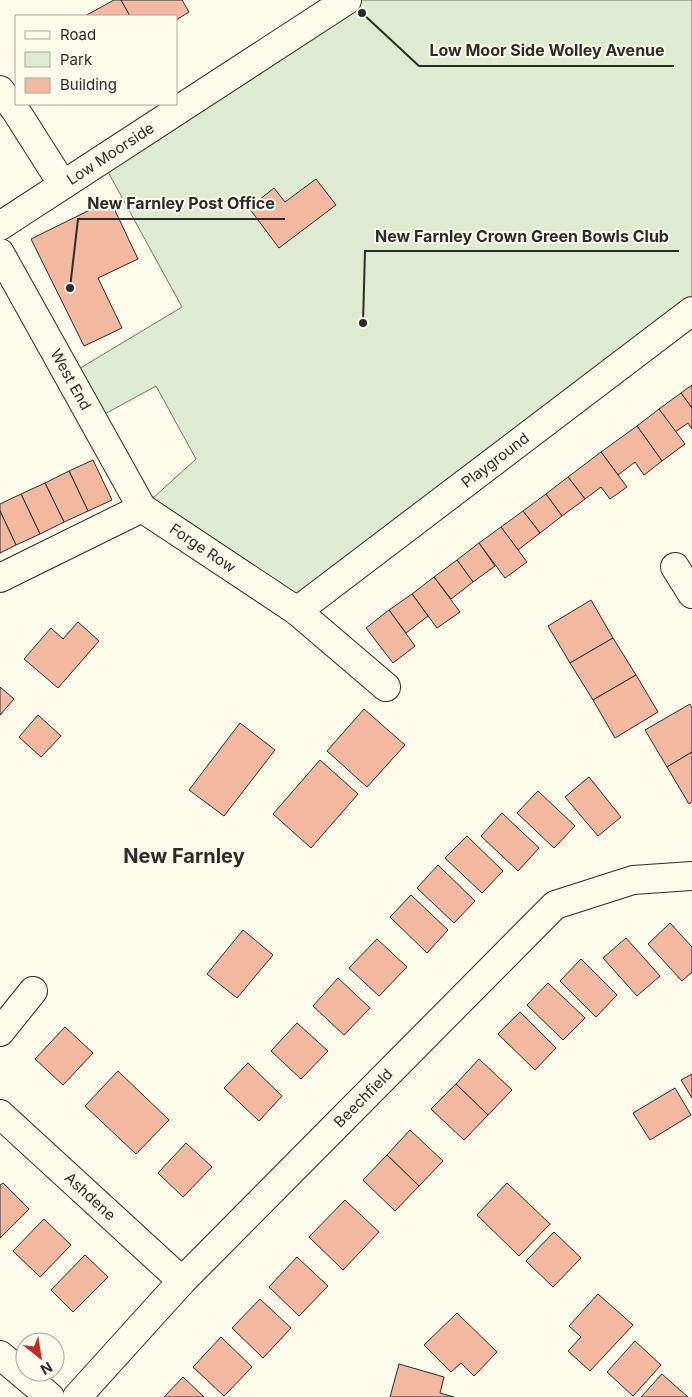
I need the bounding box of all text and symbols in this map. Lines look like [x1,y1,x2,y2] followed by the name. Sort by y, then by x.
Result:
[15,15,178,105] legend
[60,25,96,44] text: Road
[419,35,674,66] callout: Low Moor Side Wolley Avenue
[429,40,665,60] text: Low Moor Side Wolley Avenue
[60,50,93,69] text: Park
[60,75,117,94] text: Building
[63,118,158,189] street label: Low Moorside
[78,188,285,219] callout: New Farnley Post Office
[87,193,275,213] text: New Farnley Post Office
[365,220,679,251] callout: New Farnley Crown Green Bowls Club
[375,226,669,246] text: New Farnley Crown Green Bowls Club
[46,346,96,413] street label: West End
[457,428,533,492] street label: Playground
[166,519,239,577] street label: Forge Row
[123,844,245,868] district label: New Farnley
[330,1064,396,1131] street label: Beechfield
[61,1168,120,1224] street label: Ashdene
[15,1332,65,1382] north arrow
[38,1359,56,1379] text: N

